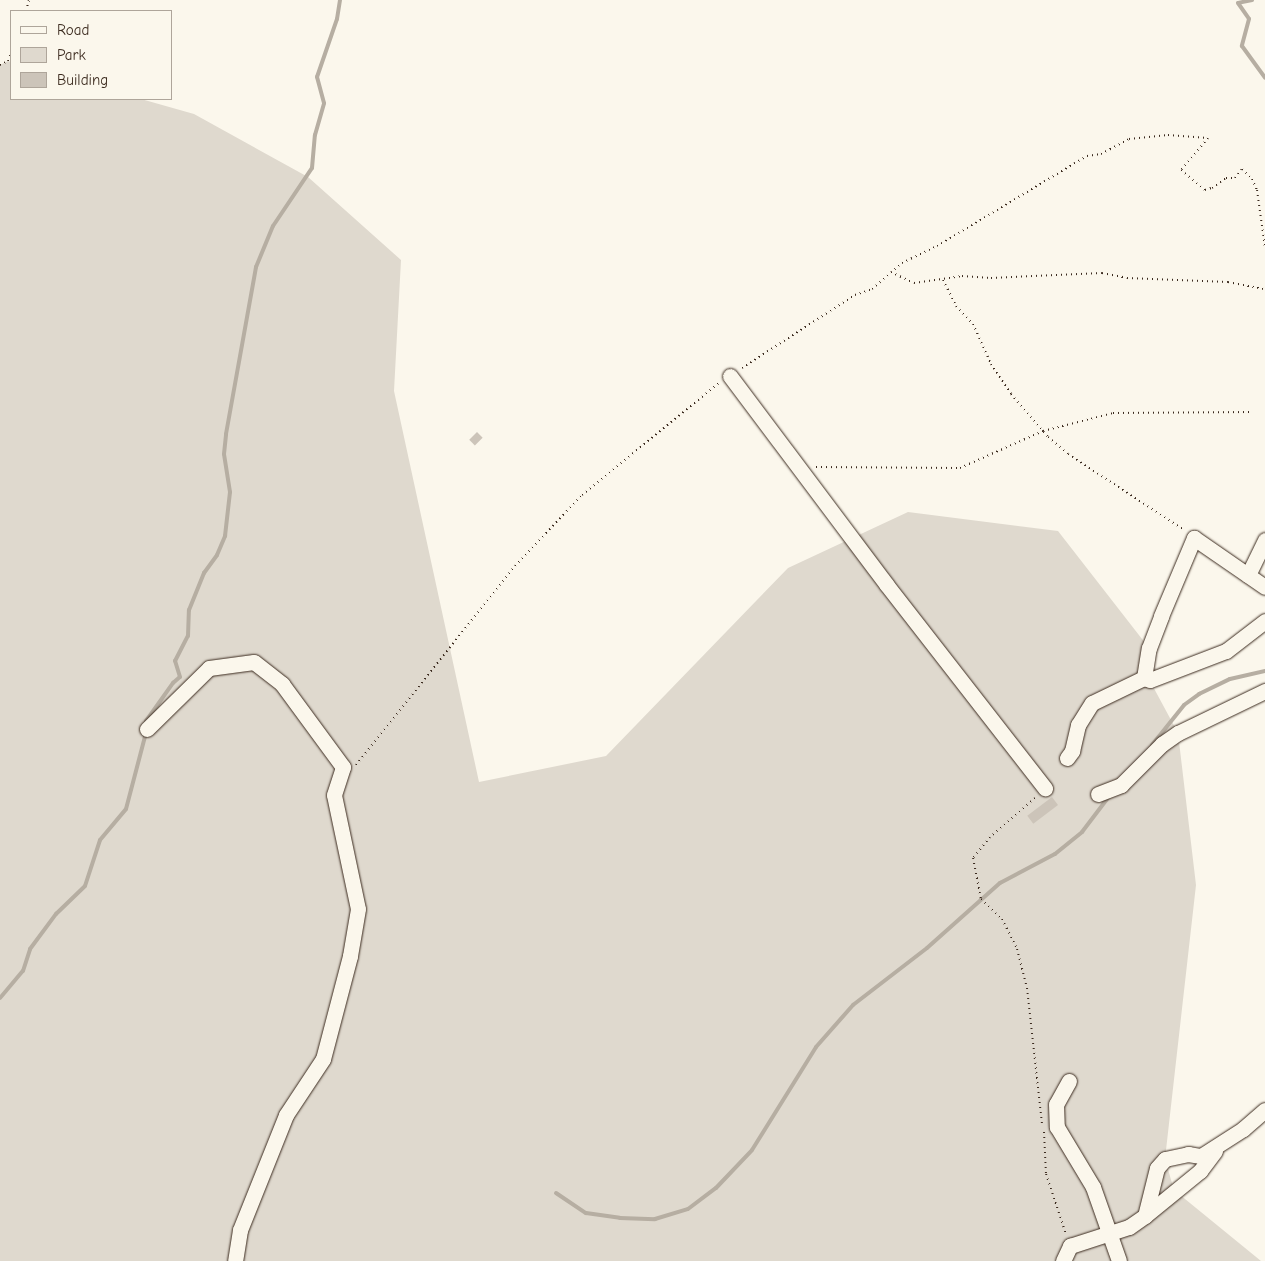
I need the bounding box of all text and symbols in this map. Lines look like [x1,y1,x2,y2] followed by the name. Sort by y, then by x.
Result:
[10,10,172,100] legend
[57,21,89,39] text: Road
[57,46,86,64] text: Park
[57,71,108,89] text: Building

